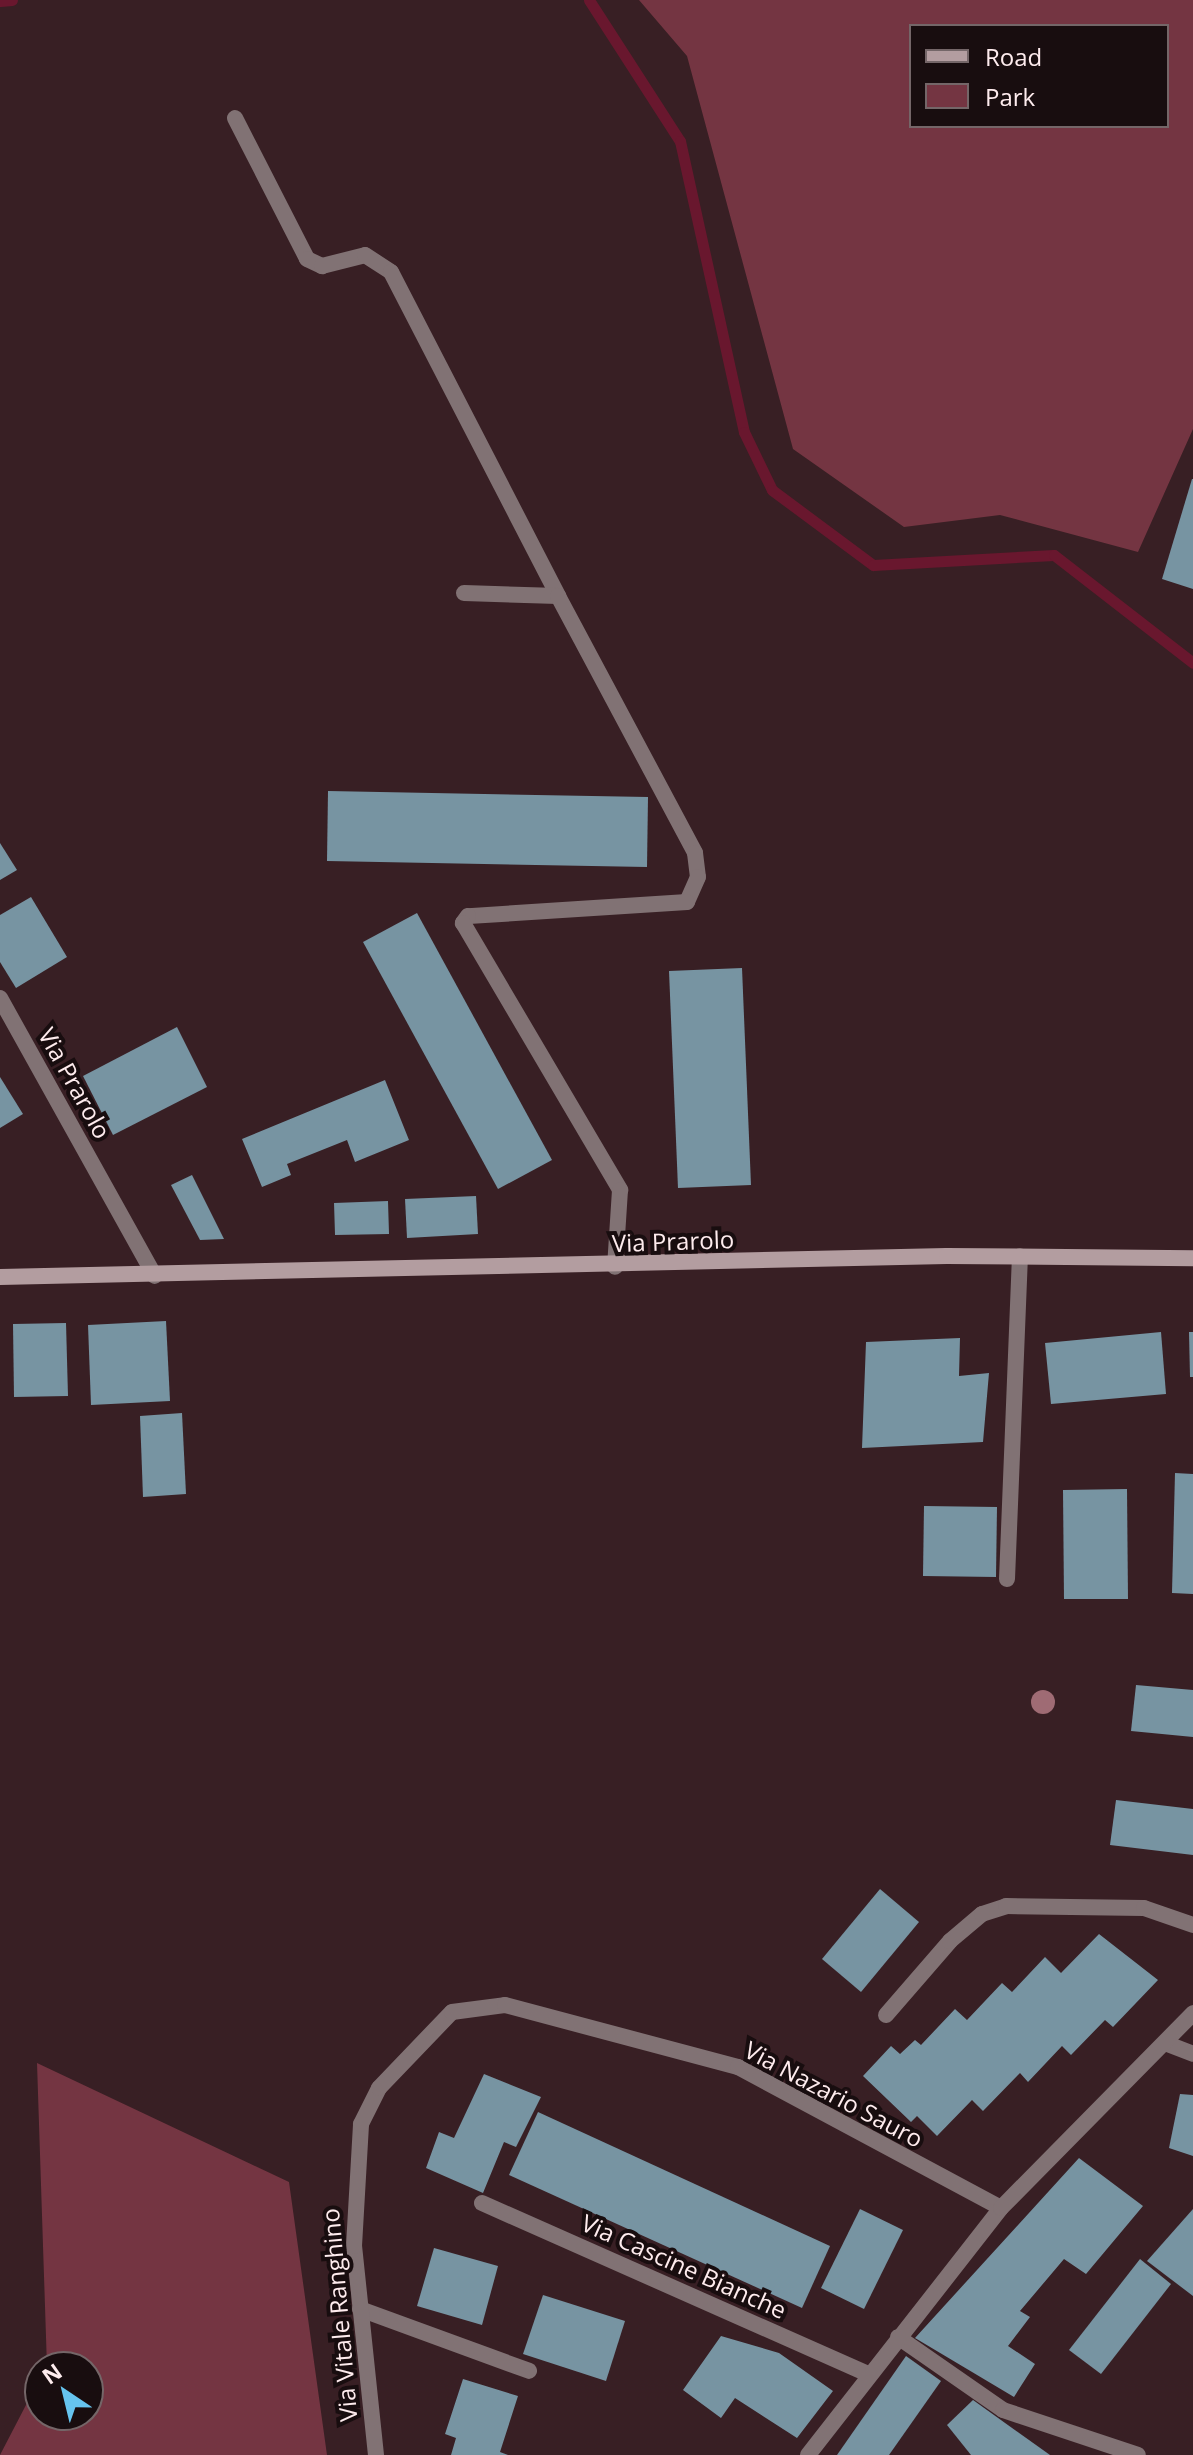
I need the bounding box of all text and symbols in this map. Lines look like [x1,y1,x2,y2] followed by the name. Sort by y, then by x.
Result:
[909,24,1169,128] legend
[985,40,1042,73] text: Road
[985,80,1035,113] text: Park
[33,1023,117,1143] street label: Via Prarolo
[611,1224,735,1258] street label: Via Prarolo
[740,2035,928,2153] street label: Via Nazario Sauro
[315,2207,363,2423] street label: Via Vitale Ranghino
[577,2208,791,2324] street label: Via Cascine Bianche
[24,2351,104,2431] north arrow
[35,2356,67,2390] text: N

